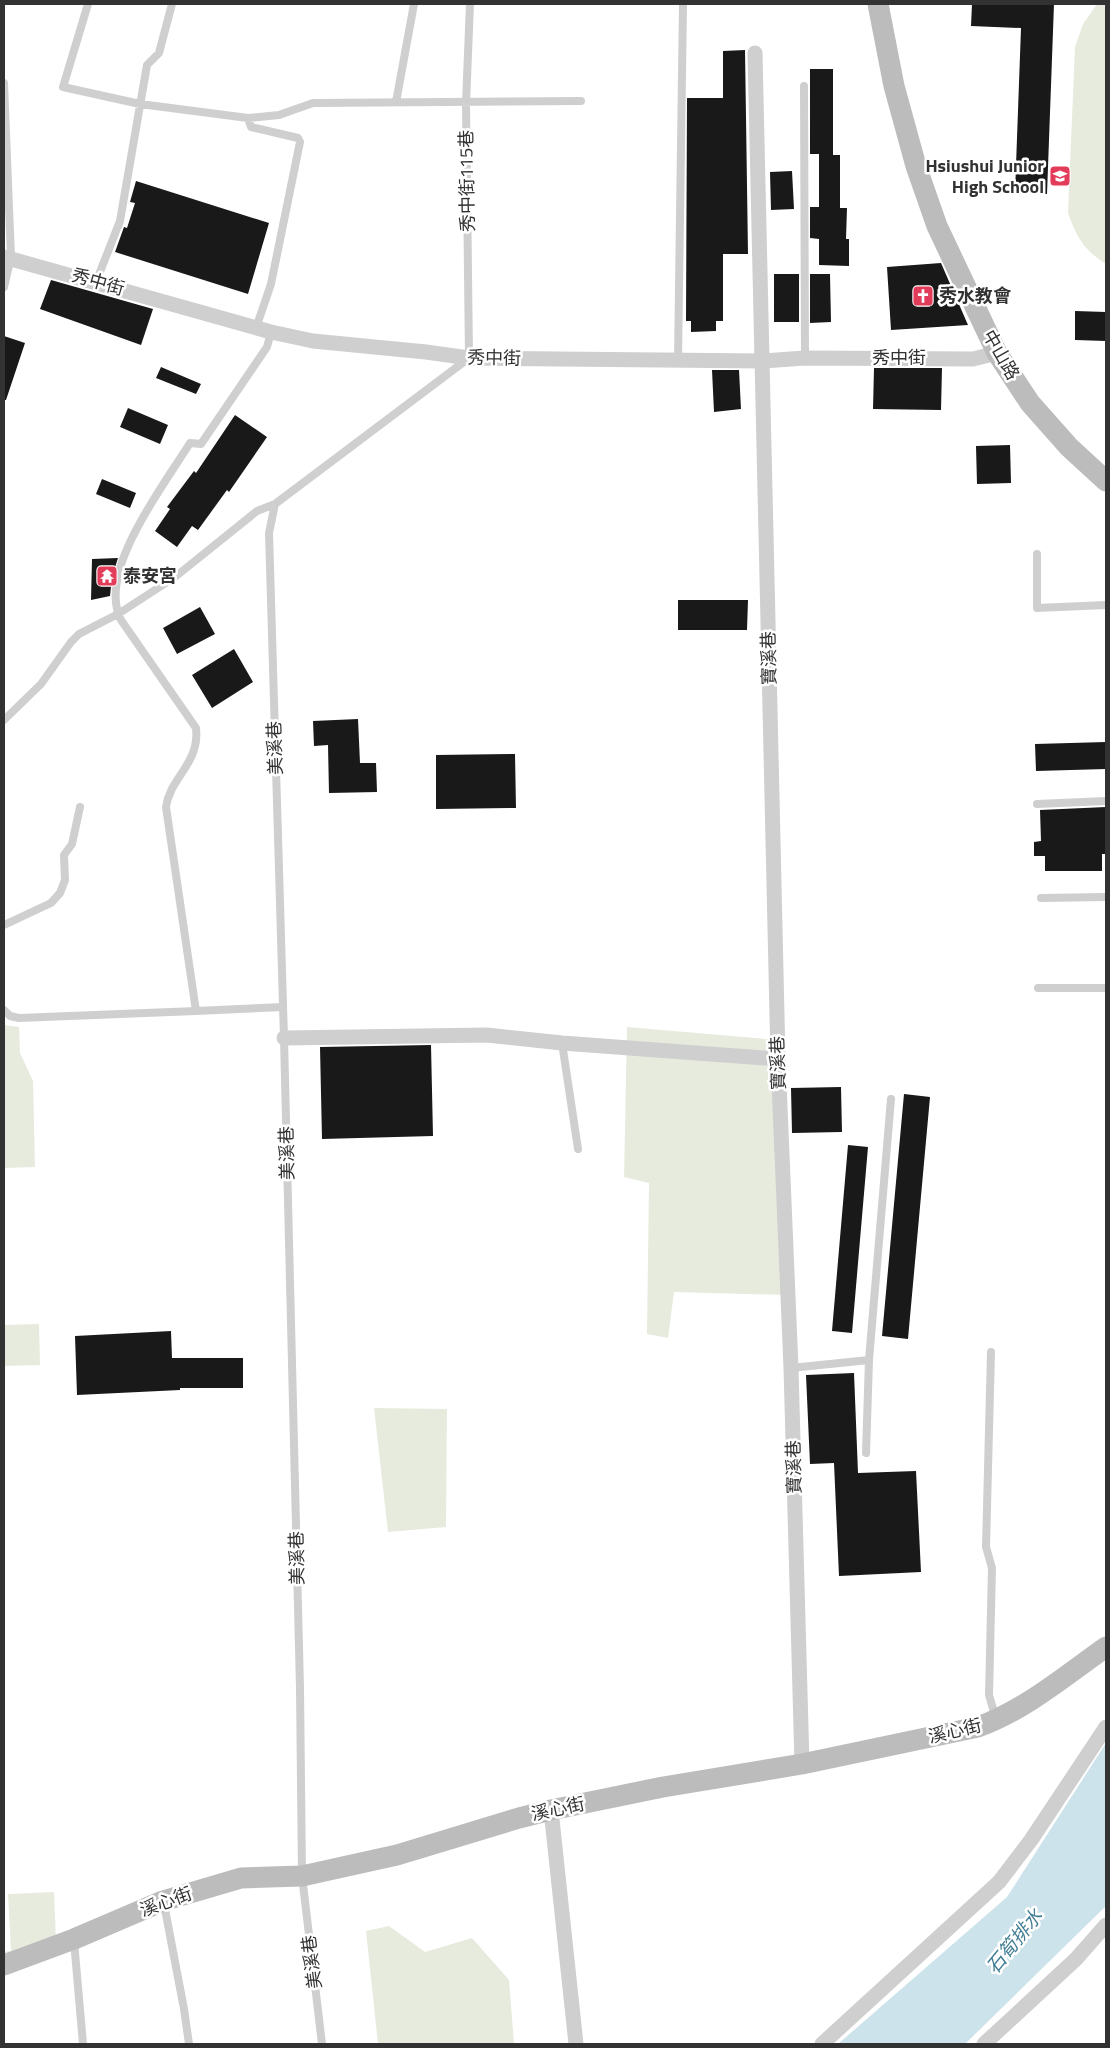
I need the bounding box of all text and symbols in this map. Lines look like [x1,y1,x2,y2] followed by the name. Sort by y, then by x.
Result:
[452,130,481,232] street label: 秀中街115巷
[925,152,1044,200] place label: Hsiushui Junior High School
[1048,164,1072,188] school or university icon: Hsiushui Junior High School
[68,261,128,302] street label: 秀中街
[939,282,1012,309] place label: 秀水教會
[911,284,935,308] church icon: 秀水教會
[976,325,1027,385] street label: 中山路
[467,344,521,371] street label: 秀中街
[872,344,926,371] street label: 秀中街
[123,562,177,589] place label: 泰安宮
[95,564,119,588] temple icon: 泰安宮
[755,631,782,685] street label: 寶溪巷
[260,721,289,775] street label: 美溪巷
[763,1036,792,1090] street label: 寶溪巷
[273,1126,300,1180] street label: 美溪巷
[780,1440,807,1494] street label: 寶溪巷
[283,1531,310,1585] street label: 美溪巷
[926,1711,984,1750] street label: 溪心街
[529,1790,587,1827] street label: 溪心街
[136,1880,196,1923] street label: 溪心街
[978,1901,1049,1979] water label: 石筍排水
[295,1934,328,1991] street label: 美溪巷

